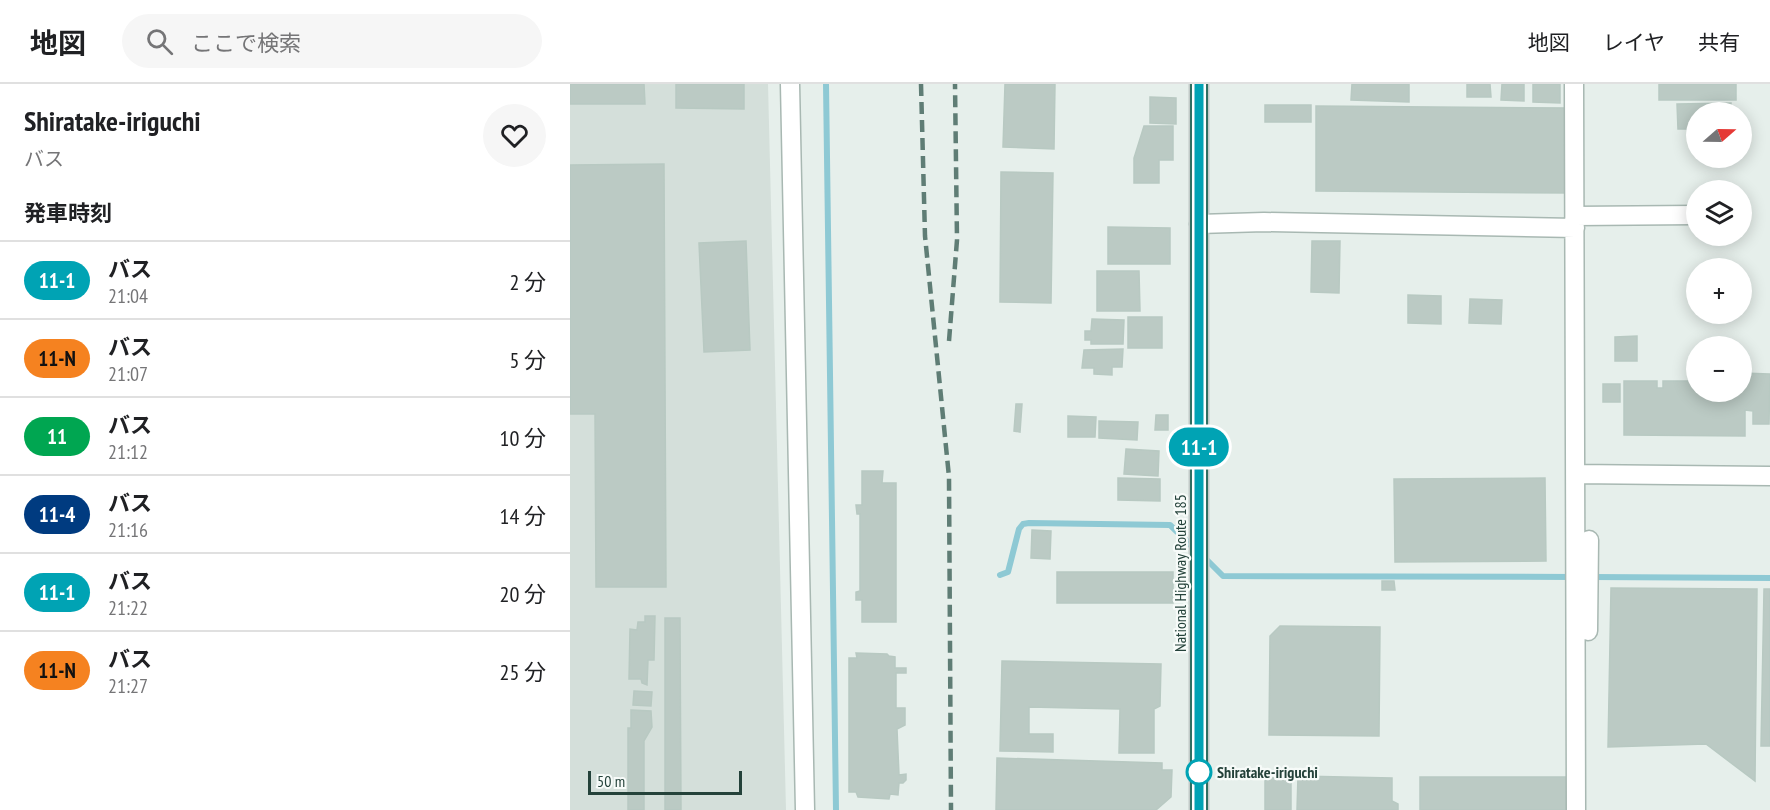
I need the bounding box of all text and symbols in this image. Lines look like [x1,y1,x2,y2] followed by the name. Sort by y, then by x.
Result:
[122,14,542,68] search box
[30,24,86,61] text: 地図
[143,25,176,58] icon: search
[191,29,301,57] text: ここで検索
[1528,29,1570,56] text: 地図
[1603,29,1665,56] text: レイヤ
[1698,29,1740,56] text: 共有
[24,102,201,139] text: Shiratake-iriguchi
[1686,102,1752,168] north arrow
[1686,102,1752,402] map controls
[483,104,546,167] button: heart
[24,146,64,172] text: バス
[1686,180,1752,246] button: layers
[24,199,112,227] text: 発車時刻
[108,255,152,283] text: バス
[1686,258,1752,324] button: +
[39,267,75,294] text: 11-1
[509,268,546,296] text: 2 分
[108,283,148,309] text: 21:04
[108,333,152,361] text: バス
[1686,336,1752,402] button: −
[38,345,76,372] text: 11-N
[509,346,546,374] text: 5 分
[108,361,148,387] text: 21:07
[108,411,152,439] text: バス
[47,423,67,450] text: 11
[500,424,546,452] text: 10 分
[1157,428,1241,466] line badge: 11-1
[1181,434,1217,461] text: 11-1
[108,439,148,465] text: 21:12
[108,489,152,517] text: バス
[1170,494,1190,652] street label: National Highway Route 185
[39,501,75,528] text: 11-4
[500,502,546,530] text: 14 分
[108,517,148,543] text: 21:16
[108,567,152,595] text: バス
[39,579,75,606] text: 11-1
[500,580,546,608] text: 20 分
[108,595,148,621] text: 21:22
[108,645,152,673] text: バス
[38,657,76,684] text: 11-N
[500,658,546,686] text: 25 分
[108,673,148,699] text: 21:27
[1186,759,1212,785] marker: Shiratake-iriguchi
[1217,762,1318,782] place label: Shiratake-iriguchi
[588,768,742,796] scale bar
[597,771,625,791] text: 50 m

